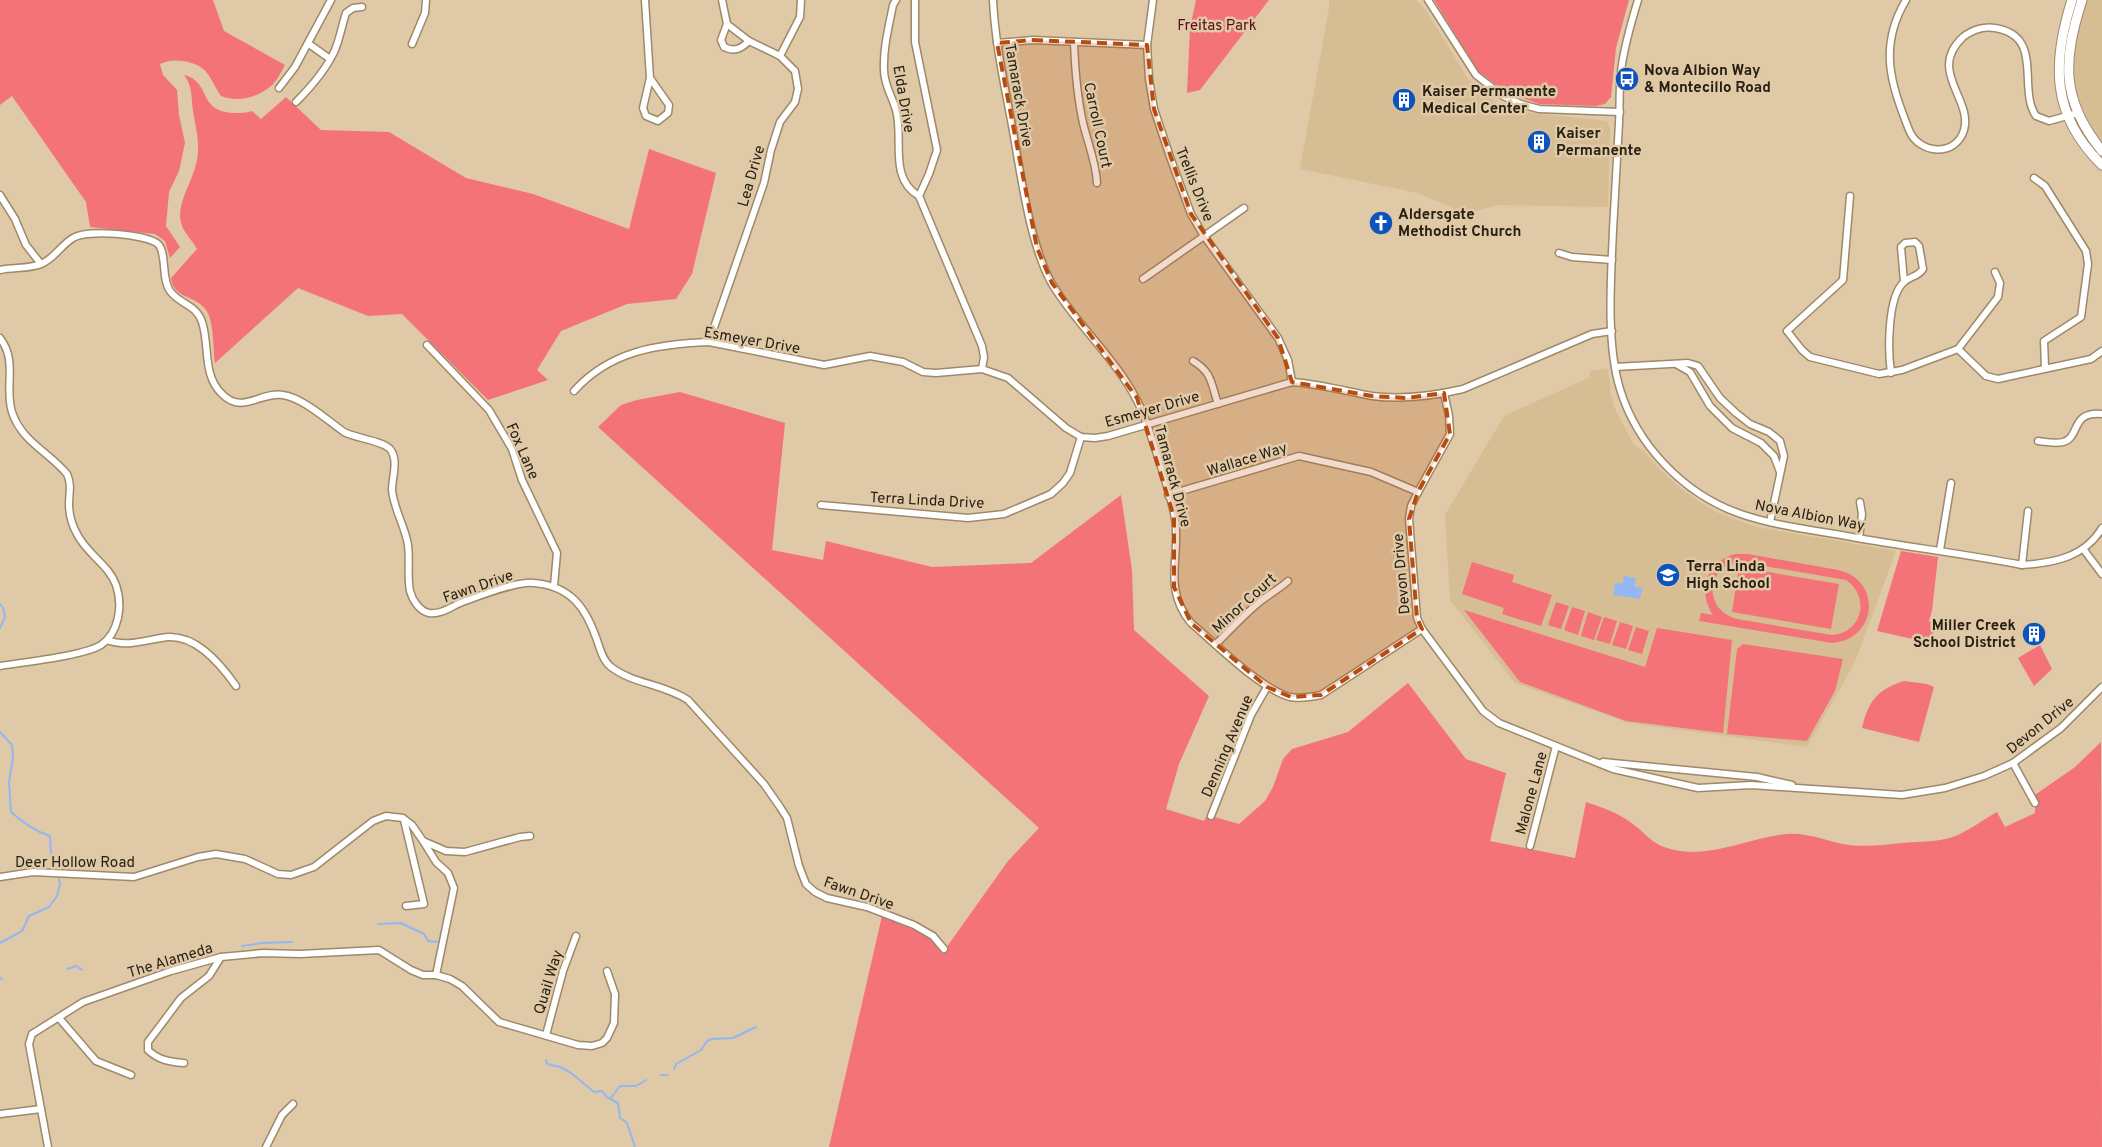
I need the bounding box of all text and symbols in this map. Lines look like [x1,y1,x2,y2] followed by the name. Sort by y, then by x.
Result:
[1177,17,1257,36] park label: Freitas Park
[999,42,1036,149] street label: Tamarack Drive
[1644,62,1771,98] place label: Nova Albion Way & Montecillo Road
[887,64,918,135] street label: Elda Drive
[1614,66,1640,92] bus stop icon: Nova Albion Way & Montecillo Road
[1078,81,1115,170] street label: Carroll Court
[1422,83,1556,119] place label: Kaiser Permanente Medical Center
[1391,87,1417,113] building icon: Kaiser Permanente Medical Center
[1556,125,1642,161] place label: Kaiser Permanente
[1526,129,1552,155] building icon: Kaiser Permanente
[735,143,770,209] street label: Lea Drive
[1170,145,1217,225] street label: Trellis Drive
[1398,206,1521,242] place label: Aldersgate Methodist Church
[1368,210,1394,236] church icon: Aldersgate Methodist Church
[702,324,801,359] street label: Esmeyer Drive
[1103,388,1202,433] street label: Esmeyer Drive
[501,420,542,483] street label: Fox Lane
[1149,423,1194,530] street label: Tamarack Drive
[1205,439,1290,482] street label: Wallace Way
[869,489,985,514] street label: Terra Linda Drive
[1753,497,1866,536] street label: Nova Albion Way
[1389,533,1415,615] street label: Devon Drive
[1686,558,1770,594] place label: Terra Linda High School
[1655,562,1681,588] school or university icon: Terra Linda High School
[441,567,516,608] street label: Fawn Drive
[1209,570,1281,638] street label: Minor Court
[1913,617,2016,653] place label: Miller Creek School District
[2021,621,2047,647] building icon: Miller Creek School District
[1198,693,1258,801] street label: Denning Avenue
[2003,693,2079,759] street label: Devon Drive
[1512,750,1553,837] street label: Malone Lane
[15,854,135,873] street label: Deer Hollow Road
[821,874,896,915] street label: Fawn Drive
[125,939,215,983] street label: The Alameda
[531,948,568,1017] street label: Quail Way

